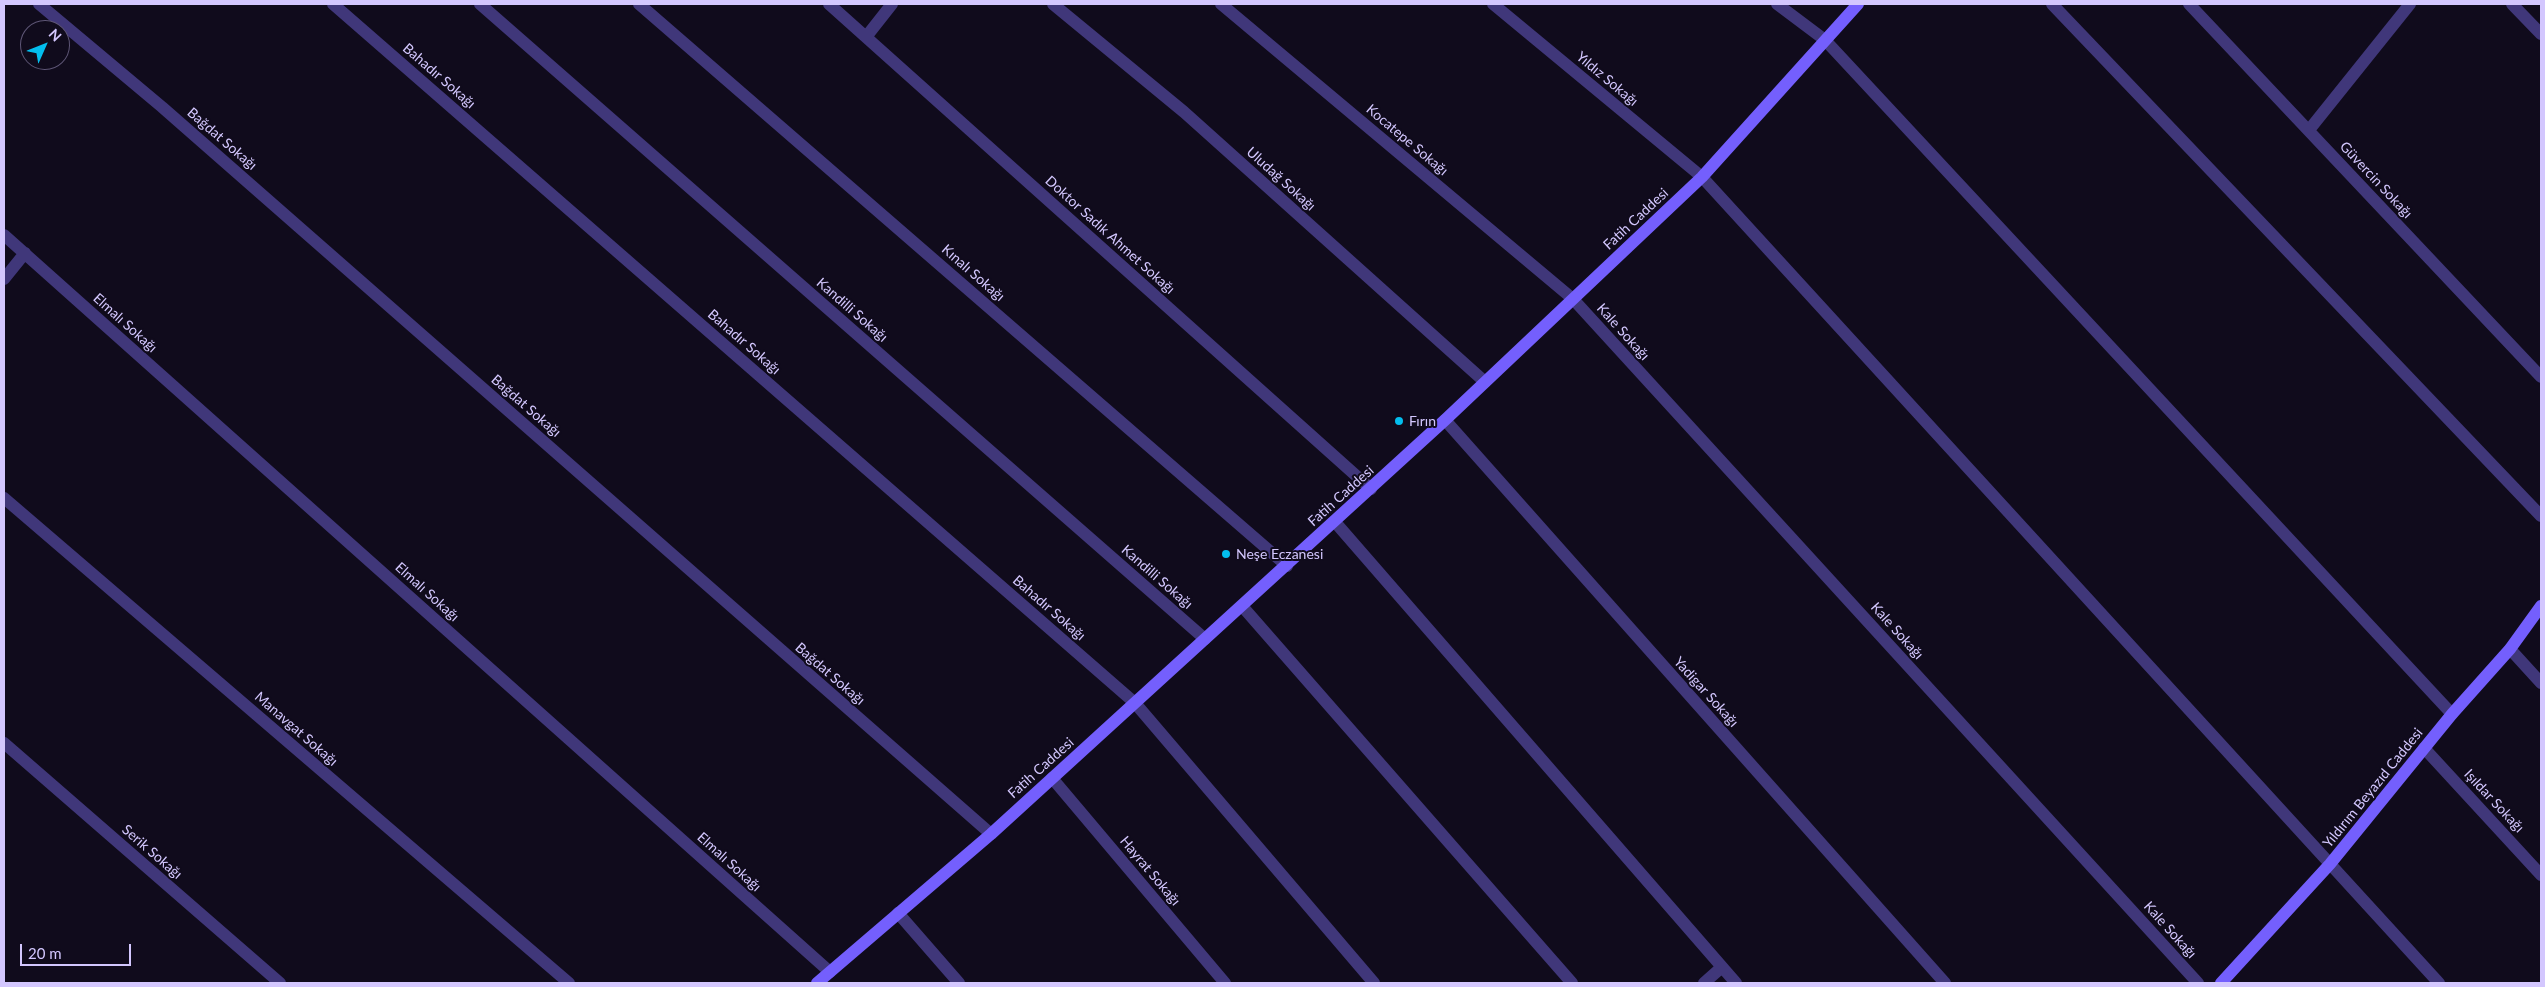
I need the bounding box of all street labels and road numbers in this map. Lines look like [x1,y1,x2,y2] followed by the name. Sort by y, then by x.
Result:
[399,40,479,112] street label: Bahadır Sokağı
[1573,48,1641,110] street label: Yıldız Sokağı
[1363,101,1451,179] street label: Kocatepe Sokağı
[184,104,260,174] street label: Bağdat Sokağı
[2336,138,2416,222] street label: Güvercin Sokağı
[1243,144,1319,214] street label: Uludağ Sokağı
[1042,172,1178,298] street label: Doktor Sadık Ahmet Sokağı
[1600,185,1672,253] street label: Fatih Caddesi
[938,241,1008,305] street label: Kınalı Sokağı
[813,274,891,346] street label: Kandilli Sokağı
[90,290,160,356] street label: Elmalı Sokağı
[1593,300,1653,364] street label: Kale Sokağı
[704,306,784,378] street label: Bahadır Sokağı
[488,371,564,441] street label: Bağdat Sokağı
[1305,462,1377,530] street label: Fatih Caddesi
[1118,541,1196,613] street label: Kandilli Sokağı
[392,559,462,625] street label: Elmalı Sokağı
[1009,572,1089,644] street label: Bahadır Sokağı
[1867,599,1927,663] street label: Kale Sokağı
[792,639,868,709] street label: Bağdat Sokağı
[1670,654,1742,730] street label: Yadigar Sokağı
[251,688,341,770] street label: Manavgat Sokağı
[2320,725,2426,851] street label: Yıldırım Beyazıd Caddesi
[1005,734,1077,802] street label: Fatih Caddesi
[2461,766,2527,836] street label: Işıldar Sokağı
[118,821,186,883] street label: Serik Sokağı
[694,829,764,895] street label: Elmalı Sokağı
[1116,833,1184,909] street label: Hayrat Sokağı
[2140,898,2200,962] street label: Kale Sokağı

